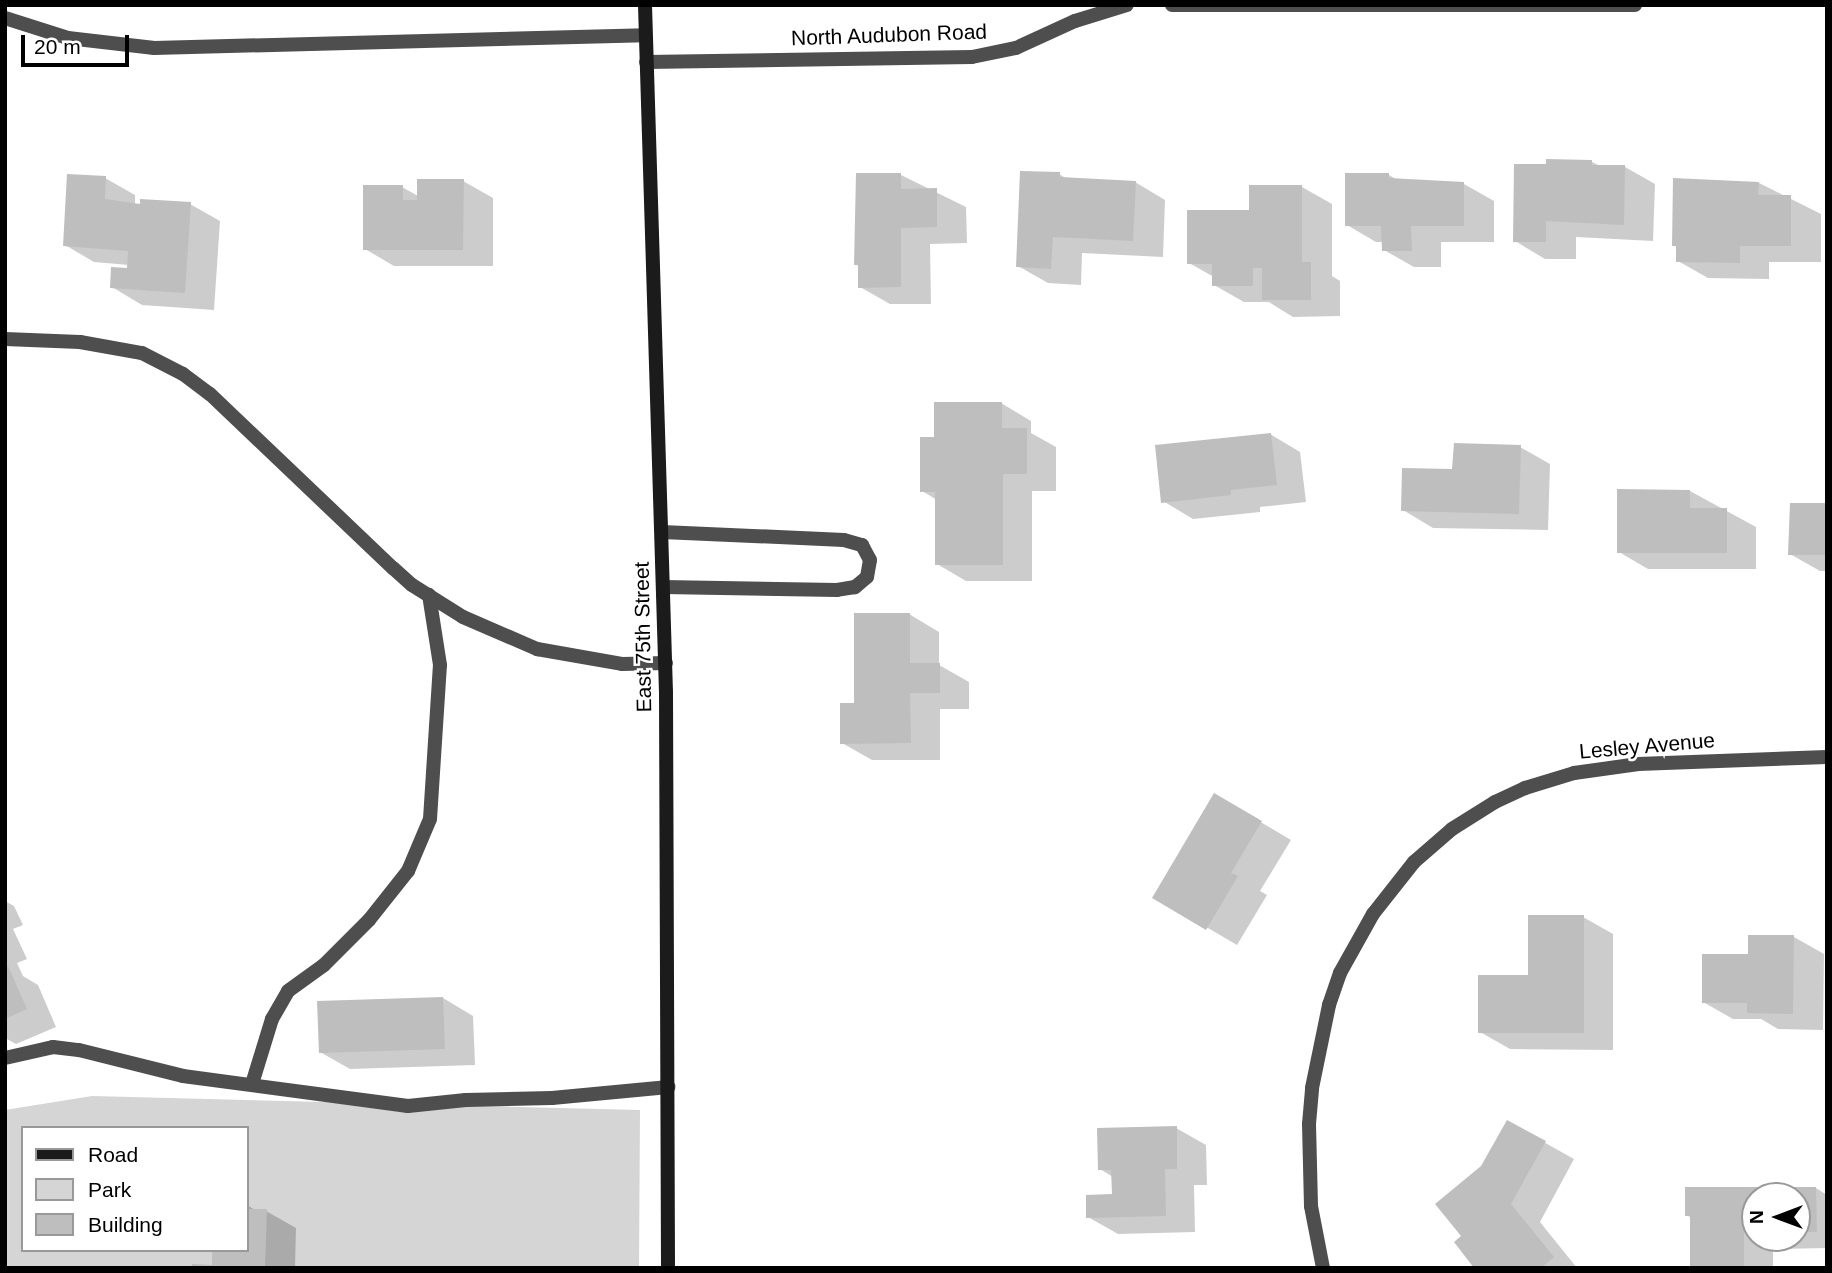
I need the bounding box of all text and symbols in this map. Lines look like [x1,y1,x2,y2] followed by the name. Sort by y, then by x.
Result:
[790,19,988,51] street label: North Audubon Road
[24,21,133,65] scale bar
[34,35,81,58] text: 20 m
[629,561,657,713] street label: East 75th Street
[1577,727,1717,765] street label: Lesley Avenue
[21,1126,248,1252] legend
[88,1143,138,1166] text: Road
[88,1178,131,1201] text: Park
[1741,1182,1811,1252] north arrow
[1746,1210,1767,1224] text: N
[88,1213,163,1236] text: Building

